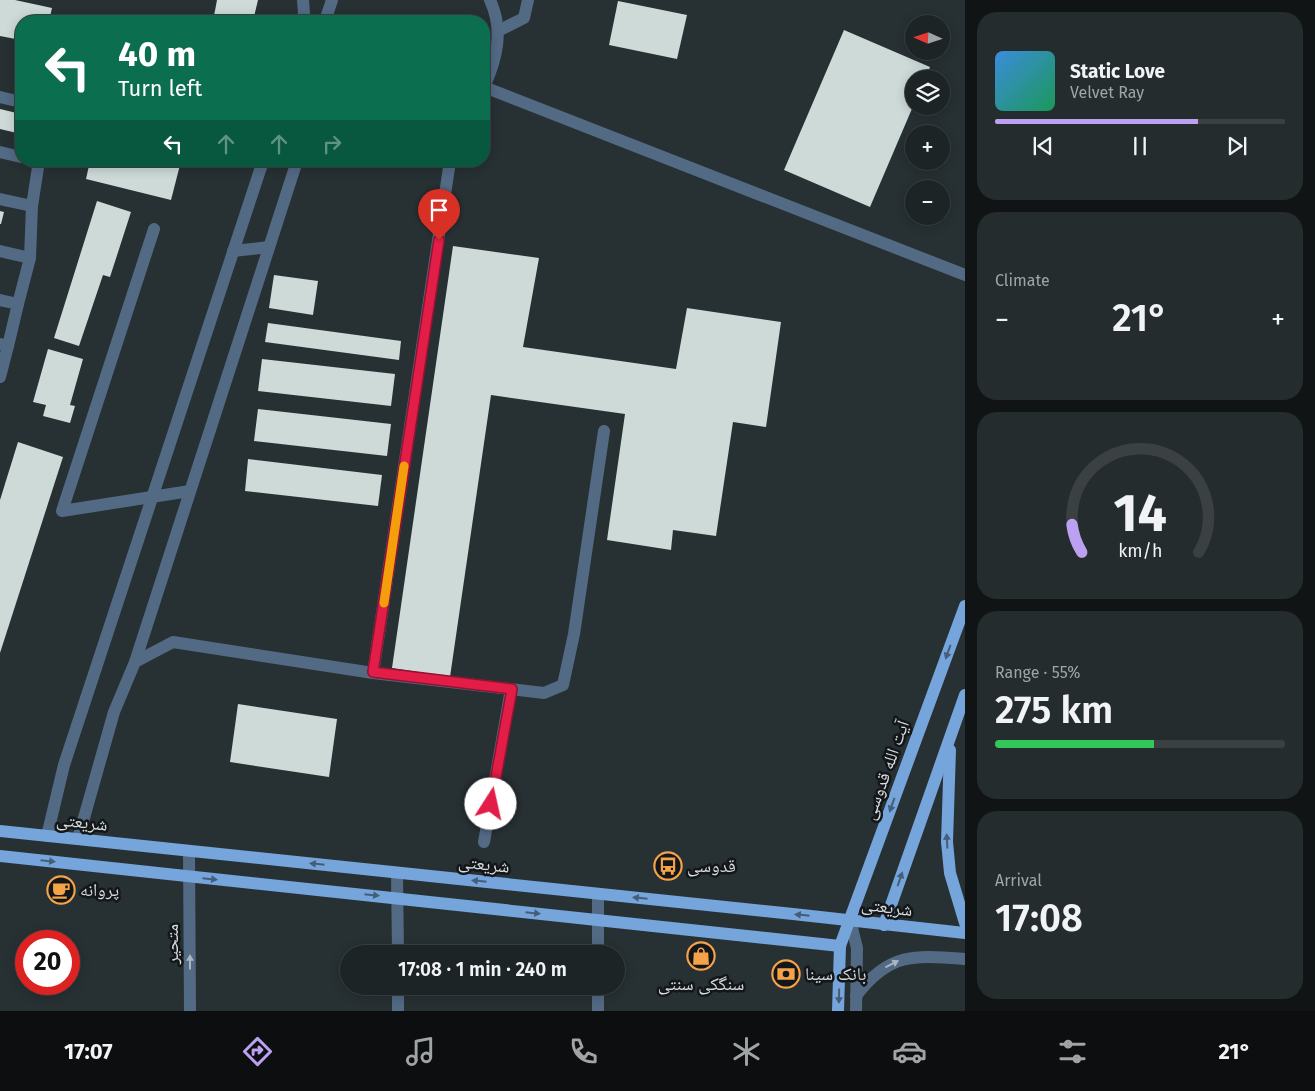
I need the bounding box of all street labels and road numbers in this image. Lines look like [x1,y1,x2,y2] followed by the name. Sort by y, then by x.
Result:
[858,717,914,823] street label: آیت الله قدوسی
[55,808,109,836] street label: شریعتی
[457,850,511,878] street label: شریعتی
[860,893,914,921] street label: شریعتی
[161,924,183,965] street label: متحیر

